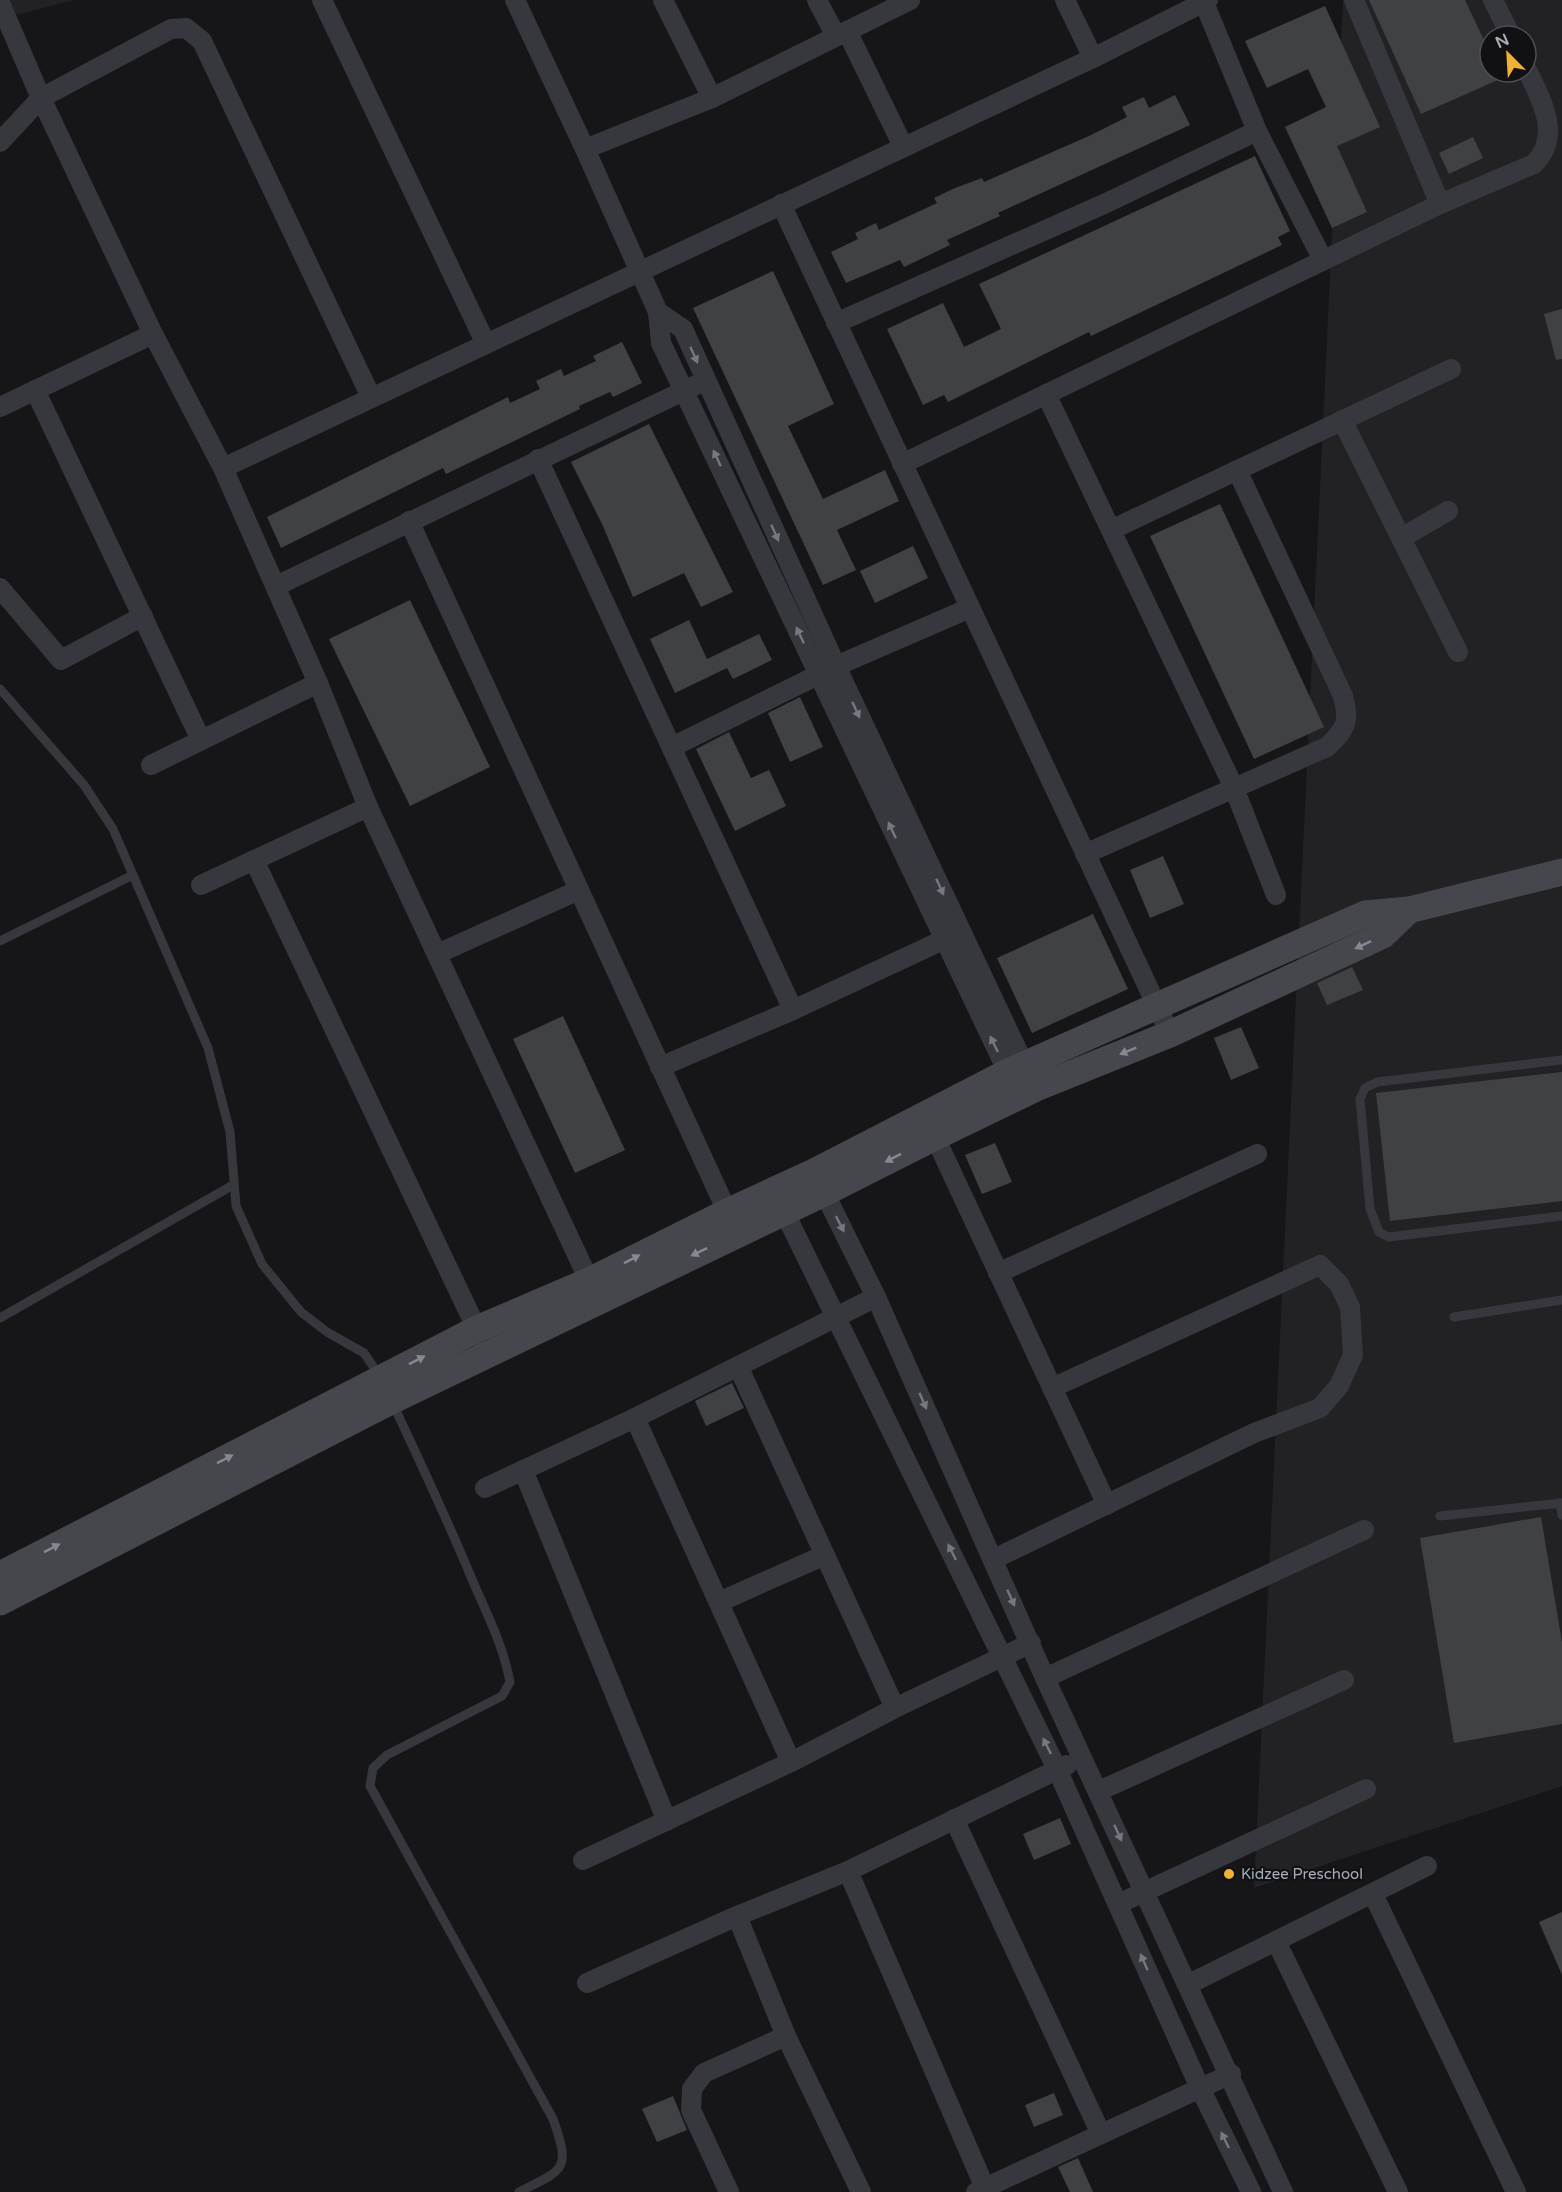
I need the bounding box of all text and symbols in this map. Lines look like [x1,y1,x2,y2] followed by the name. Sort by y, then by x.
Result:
[1478,24,1538,84] north arrow
[1492,29,1512,53] text: N
[690,347,699,364] one-way arrow
[713,450,722,467] one-way arrow
[771,524,780,542] one-way arrow
[795,625,805,643] one-way arrow
[852,702,861,719] one-way arrow
[888,821,897,838] one-way arrow
[935,878,944,895] one-way arrow
[1354,940,1371,949] one-way arrow
[990,1035,999,1052] one-way arrow
[1119,1047,1137,1056] one-way arrow
[885,1153,902,1163] one-way arrow
[835,1216,844,1233] one-way arrow
[691,1248,708,1257] one-way arrow
[623,1255,640,1264] one-way arrow
[408,1355,426,1365] one-way arrow
[918,1392,928,1410] one-way arrow
[216,1454,234,1464] one-way arrow
[44,1543,61,1553] one-way arrow
[948,1543,958,1561] one-way arrow
[1006,1589,1016,1607] one-way arrow
[1042,1738,1051,1755] one-way arrow
[1114,1824,1123,1841] one-way arrow
[1241,1865,1363,1883] place label: Kidzee Preschool
[1222,1867,1236,1881] marker: Kidzee Preschool
[1139,1953,1149,1971] one-way arrow
[1221,2131,1230,2148] one-way arrow

